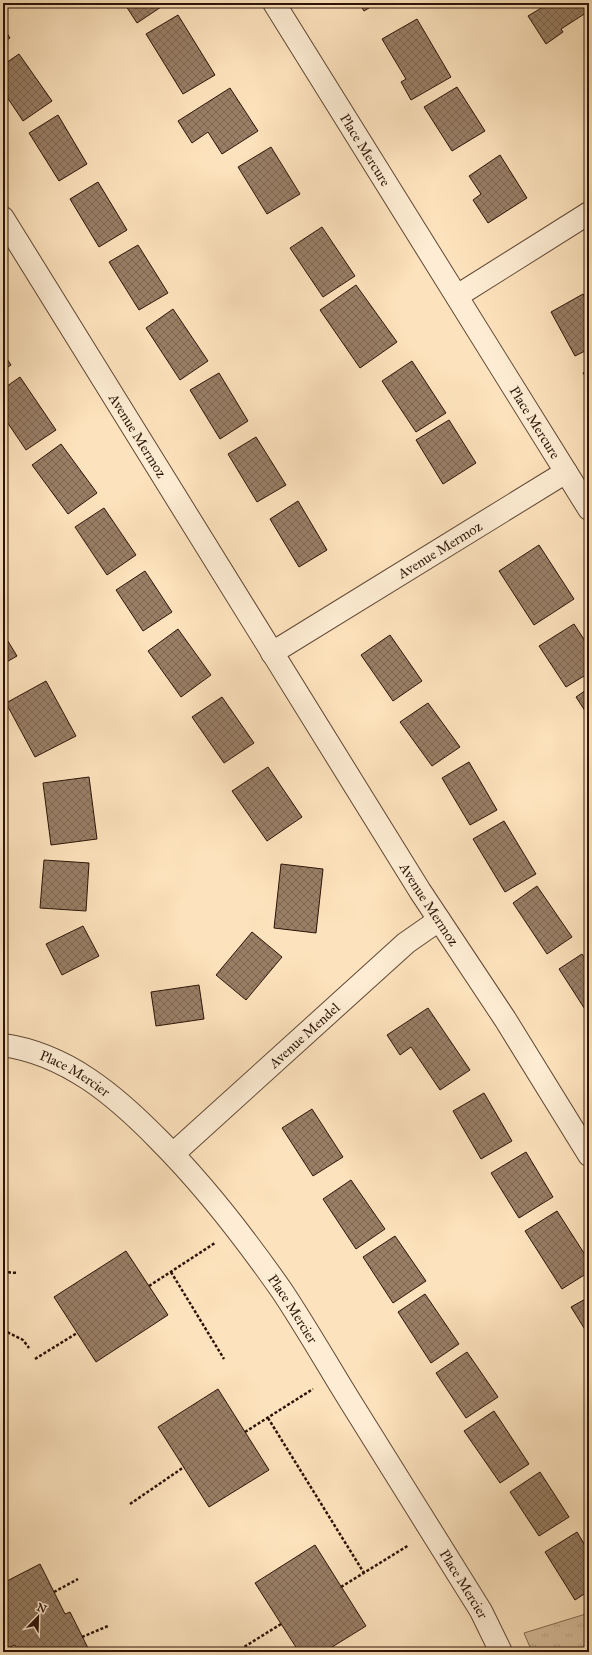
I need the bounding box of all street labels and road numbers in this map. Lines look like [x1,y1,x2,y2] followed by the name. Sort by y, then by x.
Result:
[336,110,394,189] street label: Place Mercure
[506,383,564,462] street label: Place Mercure
[105,390,171,481] street label: Avenue Mermoz
[394,517,485,583] street label: Avenue Mermoz
[396,859,463,950] street label: Avenue Mermoz
[265,999,343,1072] street label: Avenue Mendel
[37,1046,114,1101] street label: Place Mercier
[264,1271,322,1347] street label: Place Mercier
[436,1546,492,1622] street label: Place Mercier

